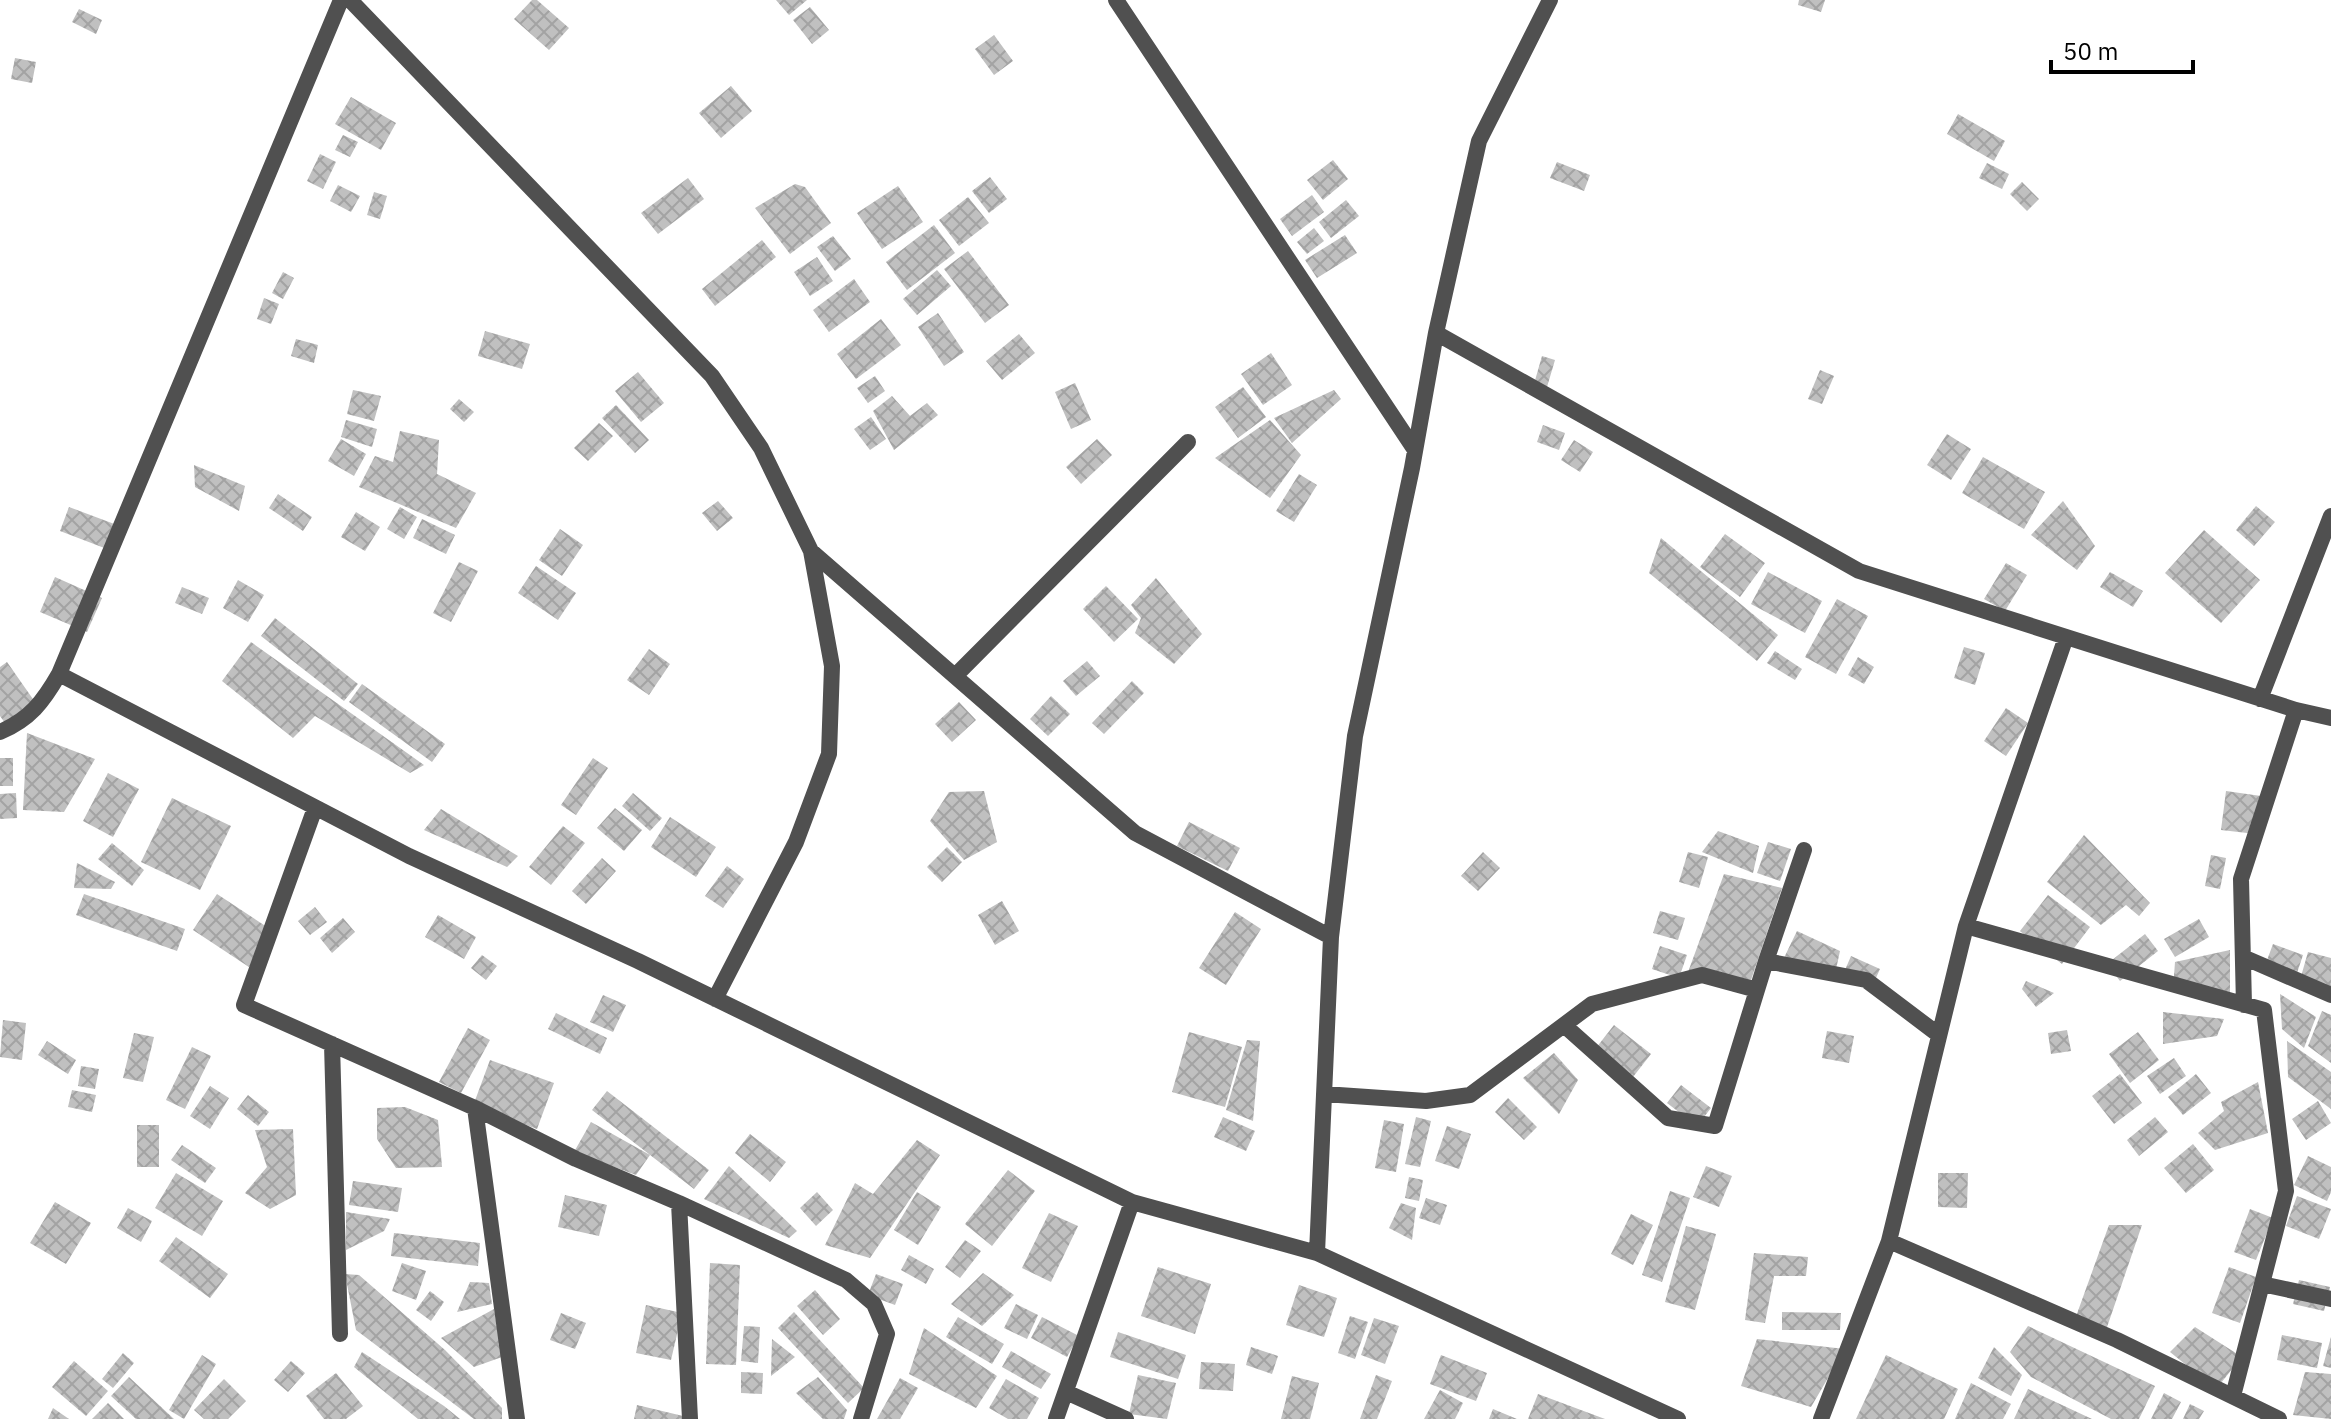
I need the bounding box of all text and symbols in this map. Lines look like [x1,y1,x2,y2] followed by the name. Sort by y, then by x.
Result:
[2051,24,2193,74] scale bar
[2063,35,2118,67] text: 50 m

